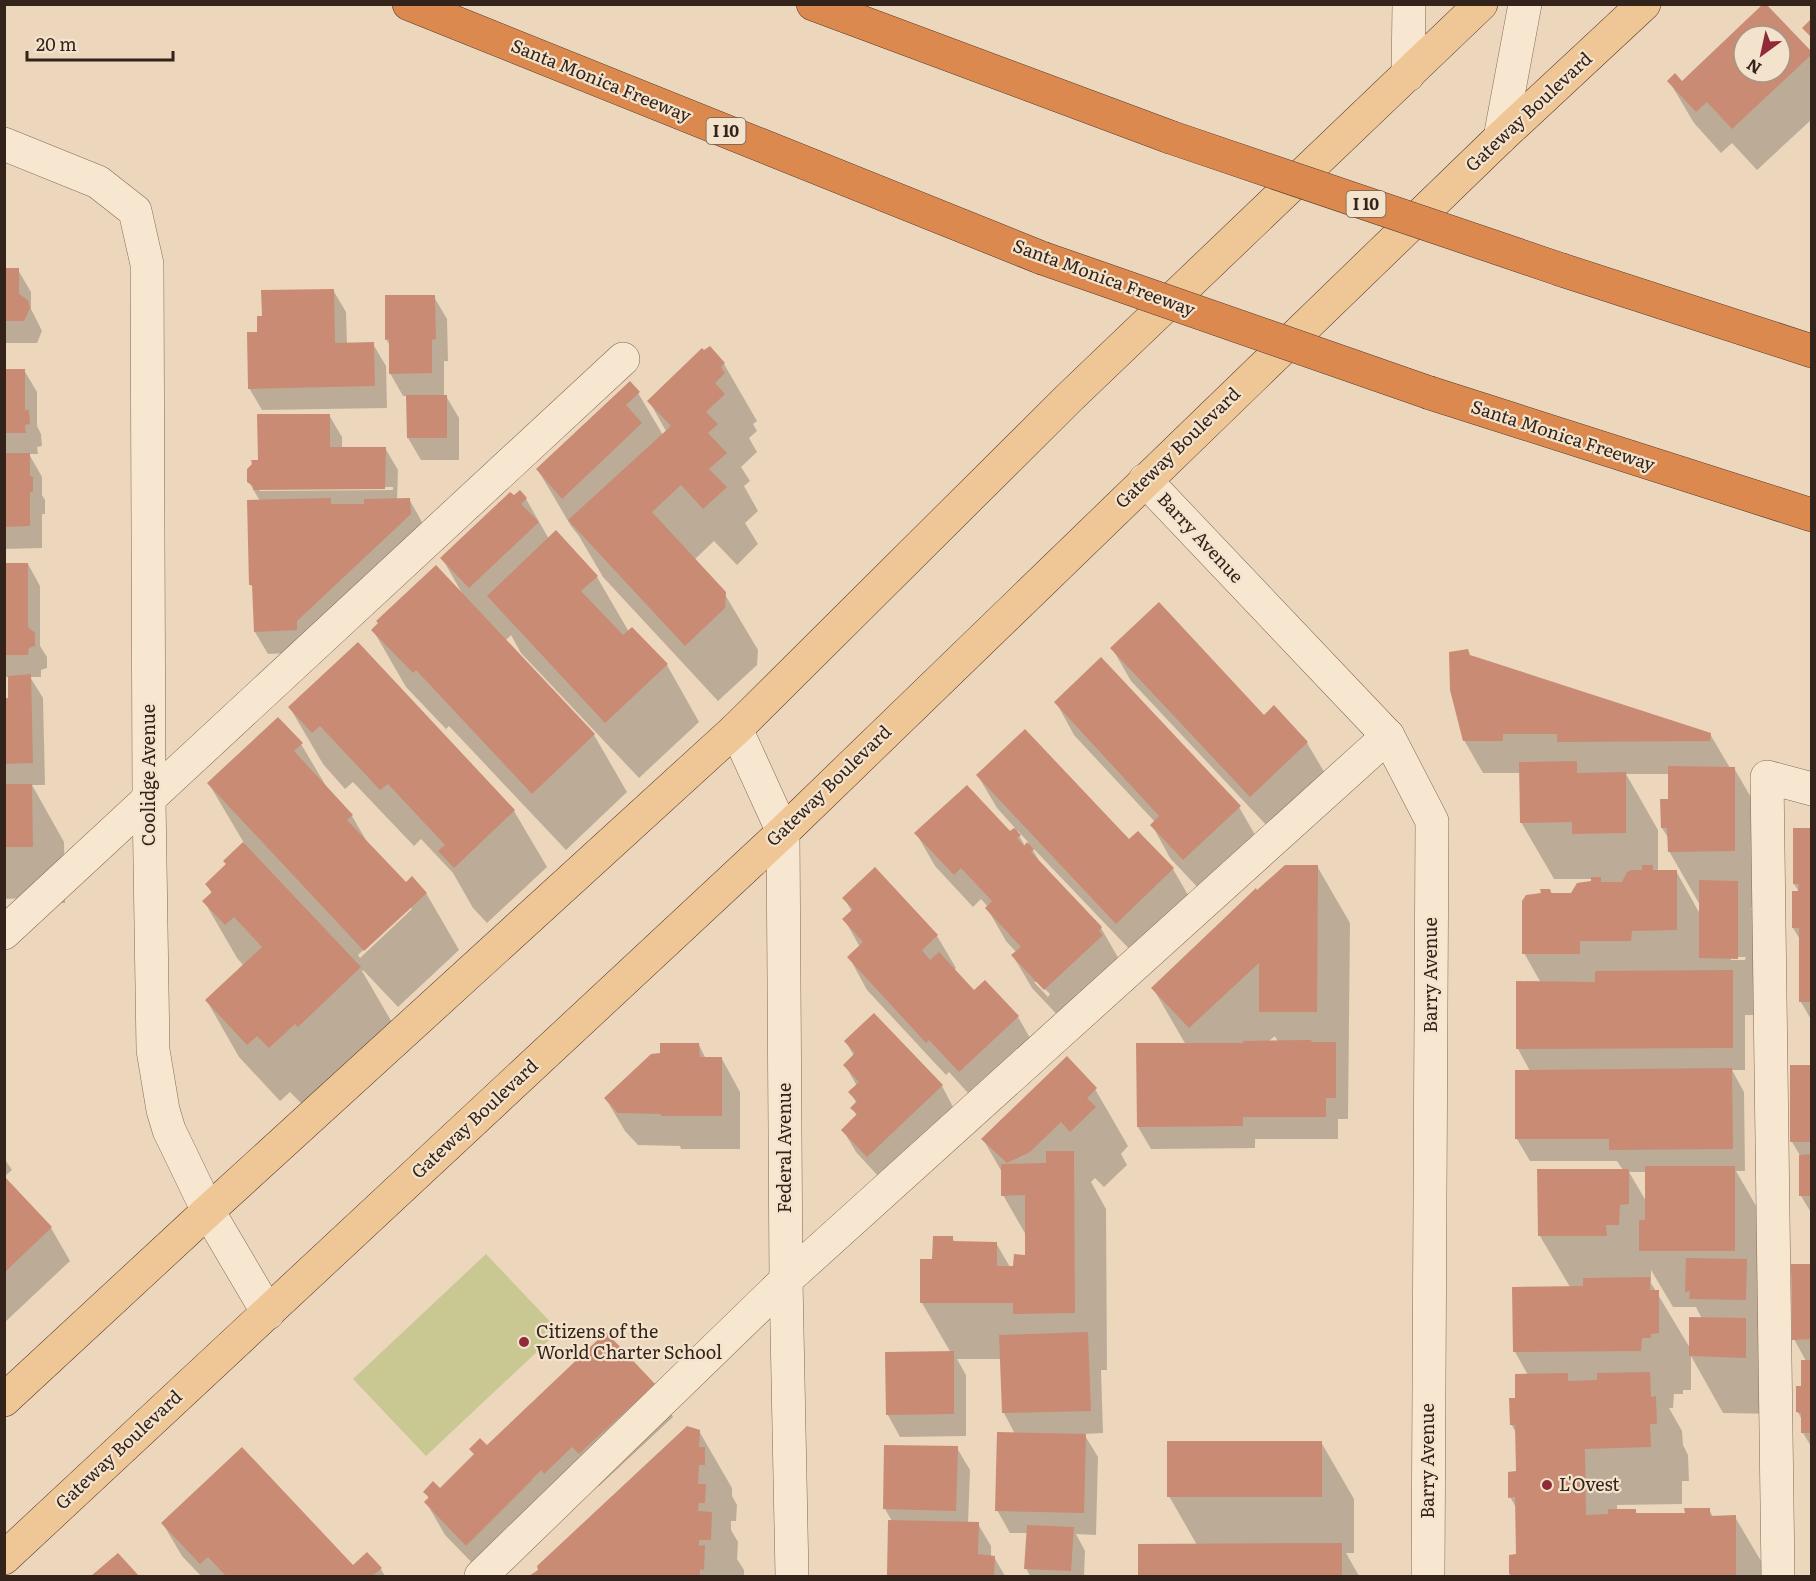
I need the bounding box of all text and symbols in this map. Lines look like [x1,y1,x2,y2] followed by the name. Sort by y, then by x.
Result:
[27,24,172,62] scale bar
[1732,24,1792,84] north arrow
[36,30,77,57] text: 20 m
[507,31,696,128] street label: Santa Monica Freeway
[1458,45,1597,177] street label: Gateway Boulevard
[1741,54,1765,81] text: N
[706,118,746,144] road number: I 10
[1346,191,1386,217] road number: I 10
[1010,231,1200,322] street label: Santa Monica Freeway
[1108,380,1246,514] street label: Gateway Boulevard
[1468,392,1660,477] street label: Santa Monica Freeway
[1152,485,1250,588] street label: Barry Avenue
[134,704,161,846] street label: Coolidge Avenue
[759,718,897,852] street label: Gateway Boulevard
[1416,917,1443,1033] street label: Barry Avenue
[404,1052,543,1184] street label: Gateway Boulevard
[770,1083,797,1213] street label: Federal Avenue
[536,1317,722,1365] place label: Citizens of the World Charter School
[517,1335,531,1349] marker: Citizens of the World Charter School
[48,1383,187,1515] street label: Gateway Boulevard
[1413,1403,1440,1519] street label: Barry Avenue
[1559,1470,1620,1497] place label: L'Ovest
[1540,1478,1554,1492] marker: L'Ovest

